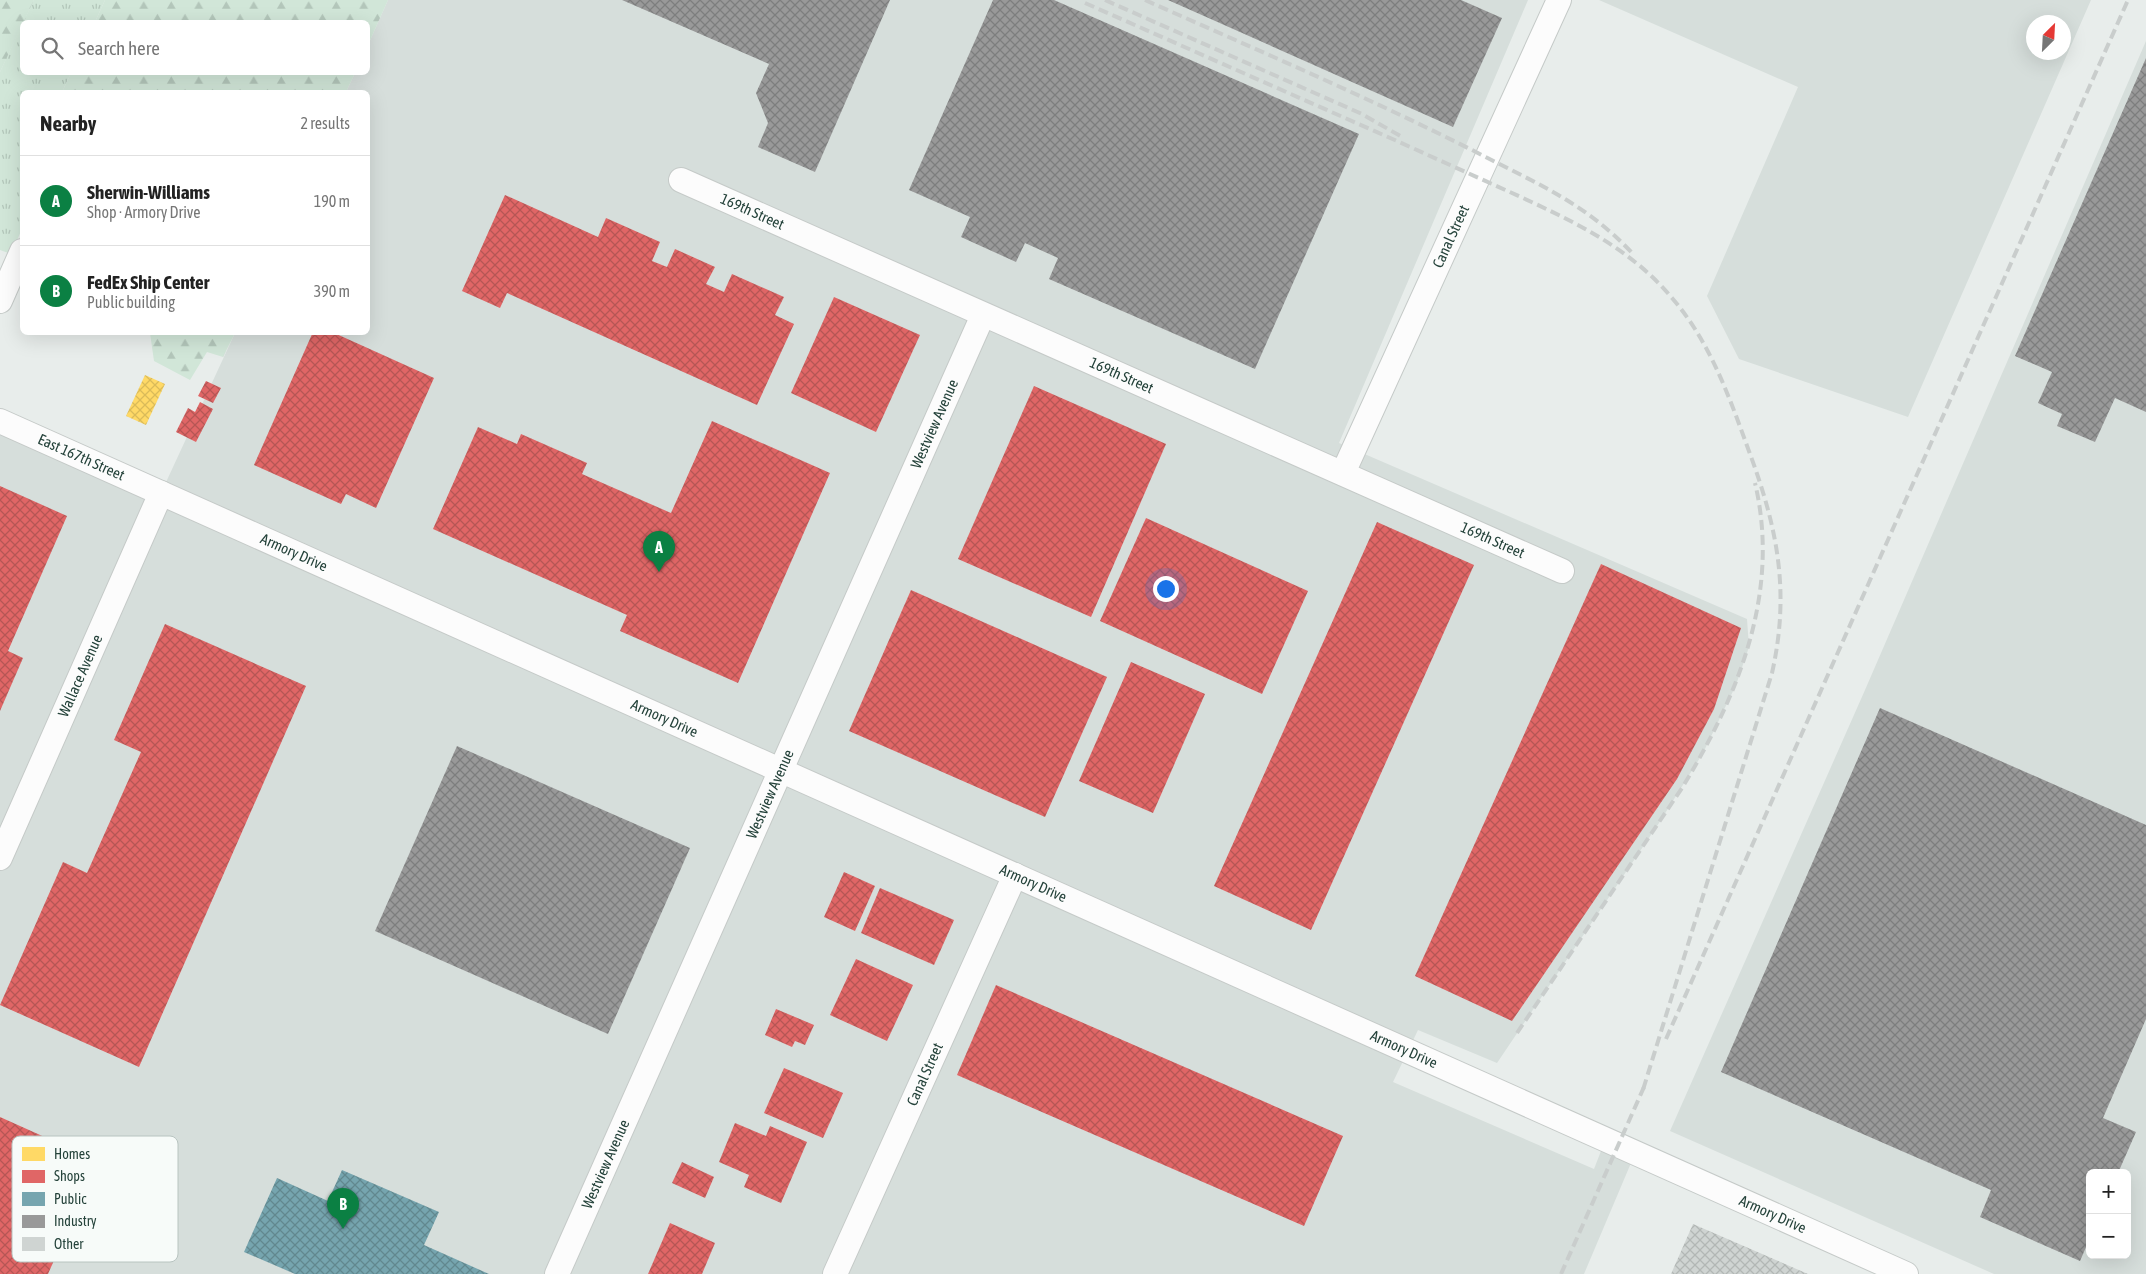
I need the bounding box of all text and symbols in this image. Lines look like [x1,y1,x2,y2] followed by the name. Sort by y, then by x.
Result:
[2026,15,2071,60] north arrow
[20,20,370,75] search box
[38,34,66,62] icon: search
[78,37,160,59] text: Search here
[40,111,96,135] text: Nearby
[300,114,350,132] text: 2 results
[87,181,210,203] text: Sherwin-Williams
[718,190,787,233] street label: 169th Street
[52,192,60,210] text: A
[314,192,350,210] text: 190 m
[1429,202,1472,270] street label: Canal Street
[87,203,201,221] text: Shop · Armory Drive
[87,271,209,293] text: FedEx Ship Center
[52,282,60,300] text: B
[314,282,350,300] text: 390 m
[87,293,175,311] text: Public building
[1087,354,1156,397] street label: 169th Street
[907,376,961,471] street label: Westview Avenue
[36,430,127,484] street label: East 167th Street
[1458,518,1527,561] street label: 169th Street
[258,530,330,575] street label: Armory Drive
[643,531,675,572] pin: A
[1153,576,1179,602] your location
[54,632,106,720] street label: Wallace Avenue
[629,696,701,740] street label: Armory Drive
[742,747,797,841] street label: Westview Avenue
[997,861,1070,905] street label: Armory Drive
[1368,1026,1440,1071] street label: Armory Drive
[903,1040,946,1108] street label: Canal Street
[578,1117,633,1211] street label: Westview Avenue
[12,1136,178,1262] legend
[54,1146,90,1162] text: Homes
[54,1168,85,1184] text: Shops
[2086,1169,2131,1259] map controls
[2086,1169,2131,1214] button: +
[327,1188,359,1229] pin: B
[54,1191,87,1207] text: Public
[1737,1191,1809,1236] street label: Armory Drive
[54,1213,97,1229] text: Industry
[2086,1214,2131,1259] button: −
[54,1236,84,1252] text: Other

